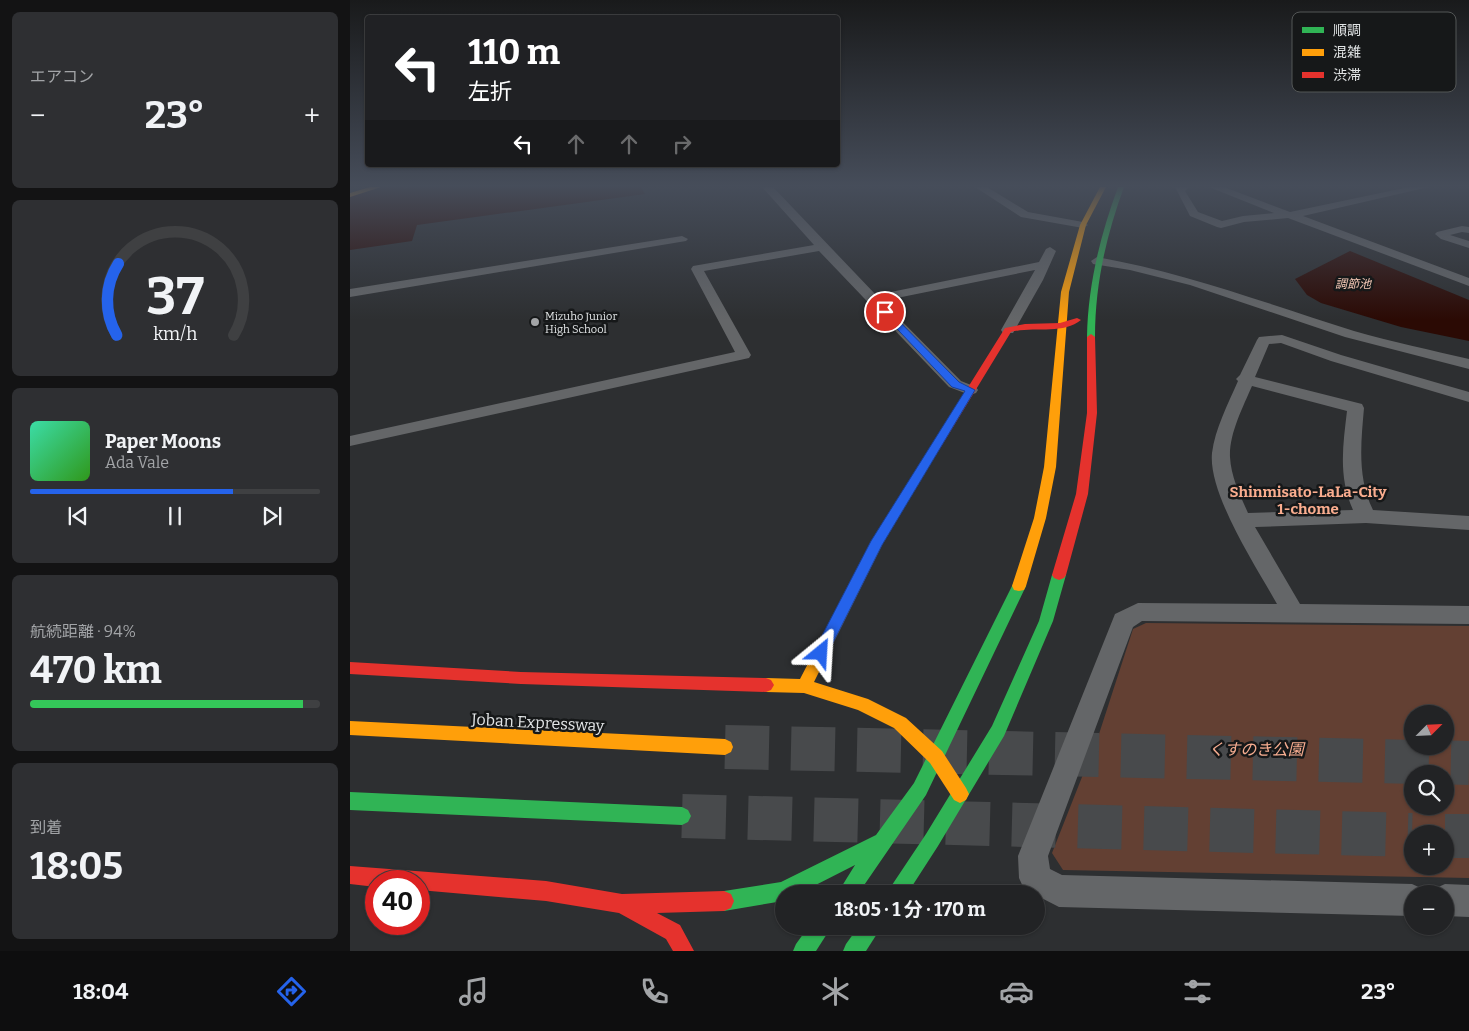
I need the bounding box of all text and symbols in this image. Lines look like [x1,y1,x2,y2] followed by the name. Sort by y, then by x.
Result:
[1292,12,1456,92] legend
[1333,22,1361,39] text: 順調
[468,31,560,73] text: 110 m
[385,35,450,100] icon: left
[1333,44,1361,61] text: 混雑
[30,67,94,86] text: エアコン
[1333,67,1361,84] text: 渋滞
[468,78,512,105] text: 左折
[145,92,205,138] text: 23°
[30,99,45,132] text: −
[304,99,320,132] text: +
[509,130,537,158] icon: left
[562,130,590,158] icon: ahead
[615,130,643,158] icon: ahead
[668,130,696,158] icon: right
[146,265,204,328] text: 37
[1335,277,1372,291] water label: 調節池
[864,291,906,333] pin
[871,298,899,326] icon: arrive
[545,310,617,336] place label: Mizuho Junior High School
[529,316,541,328] marker: Mizuho Junior High School
[153,323,197,345] text: km/h
[105,430,221,453] text: Paper Moons
[105,453,169,472] text: Ada Vale
[1229,483,1387,518] district label: Shinmisato-LaLa-City 1-chome
[64,502,92,530] icon: previous
[161,502,189,530] icon: pause
[258,502,286,530] icon: next
[30,622,136,641] text: 航続距離 · 94%
[794,626,846,678] position arrow
[30,647,162,693] text: 470 km
[1404,705,1454,755] north arrow
[1404,705,1454,935] map controls
[470,709,605,735] street label: Joban Expressway
[1208,740,1306,759] park label: くすのき公園
[1404,765,1454,815] button: search
[30,818,62,837] text: 到着
[1404,825,1454,875] button: +
[30,843,123,889] text: 18:05
[365,870,430,935] speed limit sign: 40
[1404,885,1454,935] button: −
[834,898,986,921] text: 18:05 · 1 分 · 170 m
[274,974,309,1009] icon: directions
[456,974,491,1009] icon: music
[637,974,672,1009] icon: phone
[818,974,853,1009] icon: climate
[999,974,1034,1009] icon: car
[1180,974,1215,1009] icon: filters
[73,978,128,1005] text: 18:04
[1361,978,1396,1005] text: 23°

